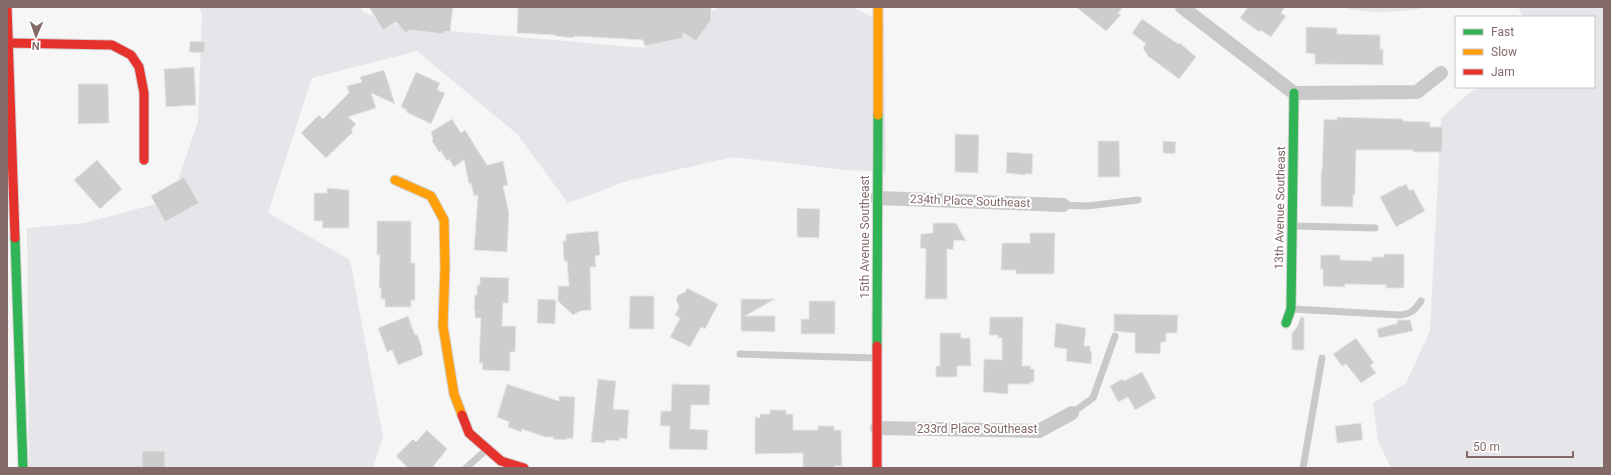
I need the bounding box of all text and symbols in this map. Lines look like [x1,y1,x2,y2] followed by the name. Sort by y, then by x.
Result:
[16,16,56,56] north arrow
[1455,16,1595,88] legend
[1491,25,1514,39] text: Fast
[31,39,40,52] text: N
[1491,45,1517,59] text: Slow
[1491,65,1515,79] text: Jam
[1272,146,1288,270] street label: 13th Avenue Southeast
[858,175,872,299] street label: 15th Avenue Southeast
[910,192,1031,210] street label: 234th Place Southeast
[917,422,1037,436] street label: 233rd Place Southeast
[1467,433,1573,459] scale bar
[1473,440,1500,454] text: 50 m

